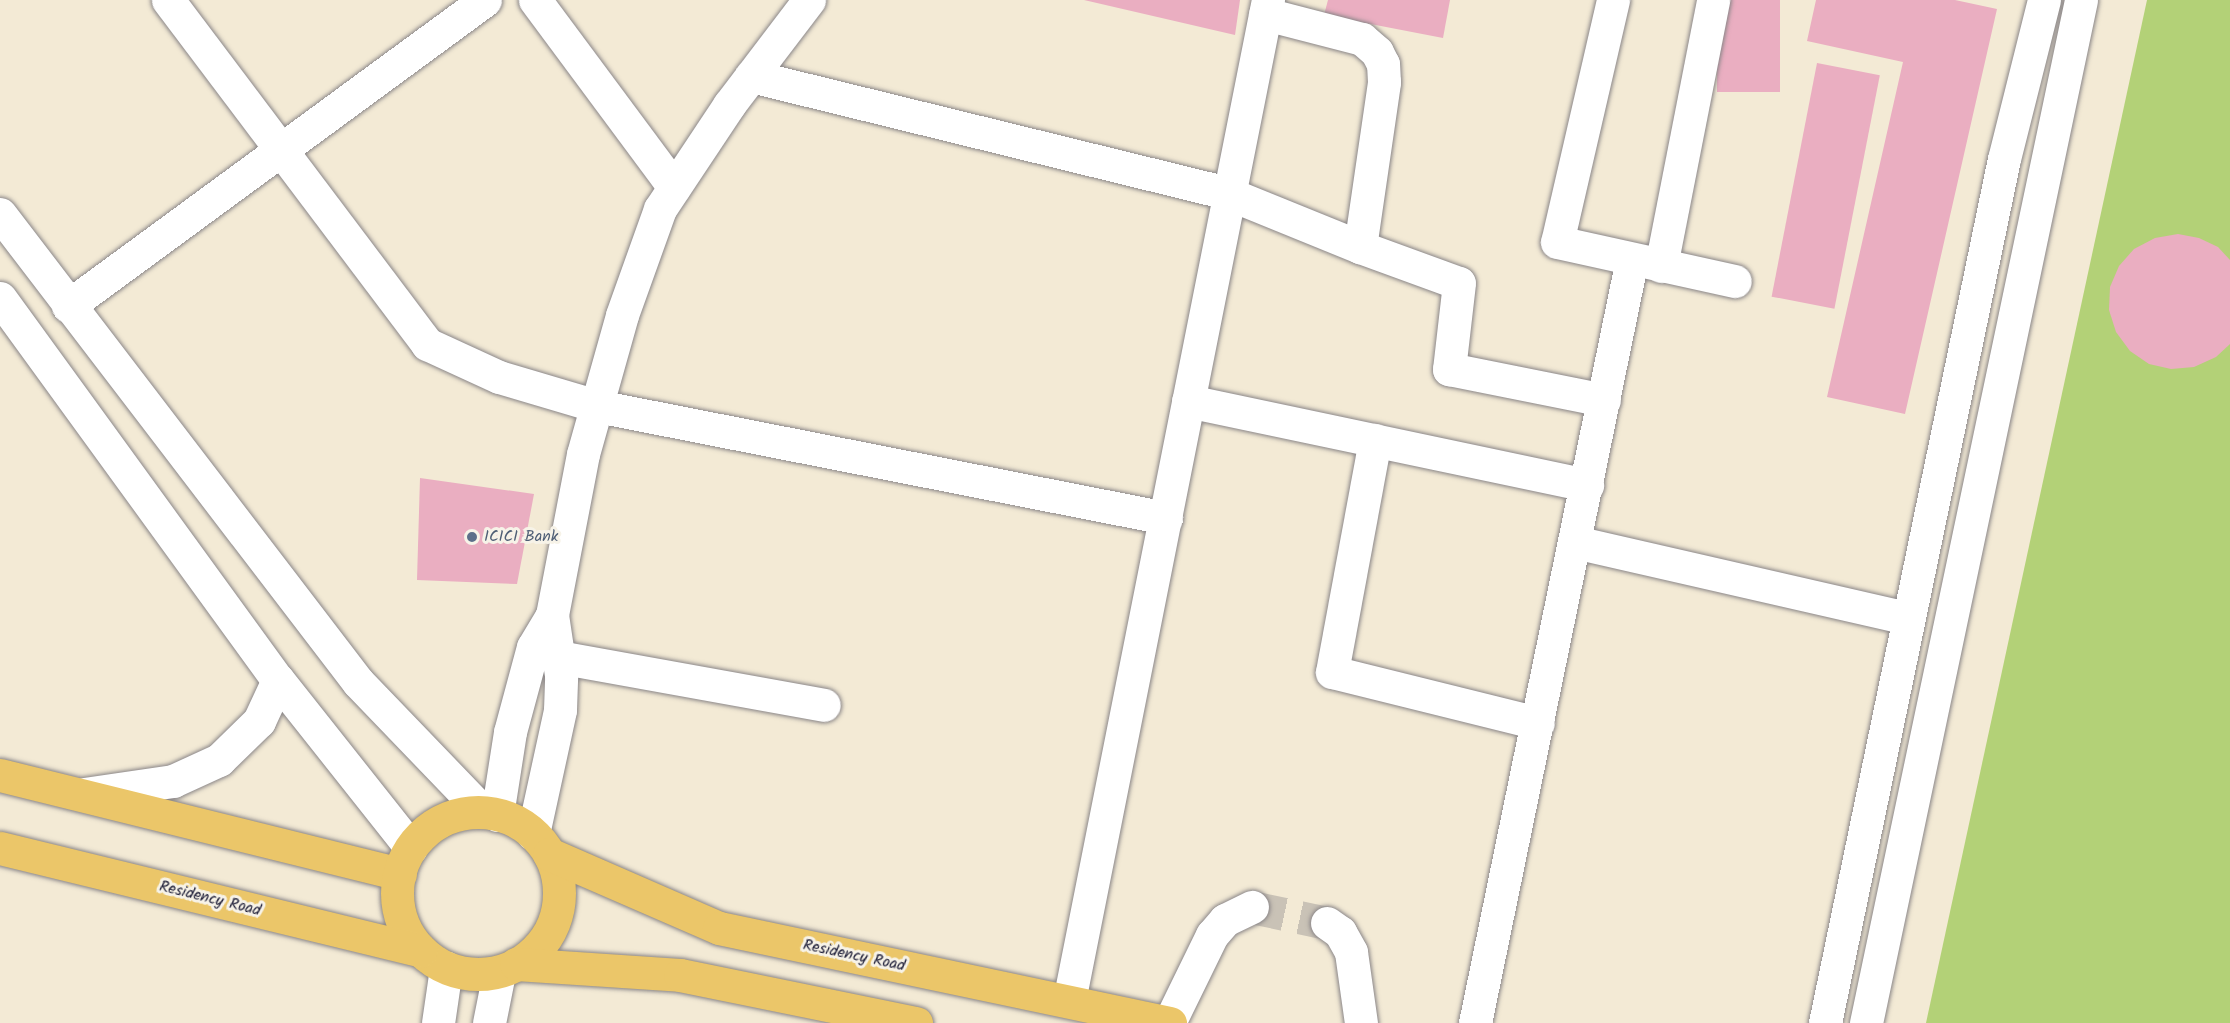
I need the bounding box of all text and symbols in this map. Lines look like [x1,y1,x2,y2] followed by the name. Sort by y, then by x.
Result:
[484,527,558,547] place label: ICICI Bank
[465,530,479,544] marker: ICICI Bank
[157,877,263,921] street label: Residency Road
[801,936,907,976] street label: Residency Road

